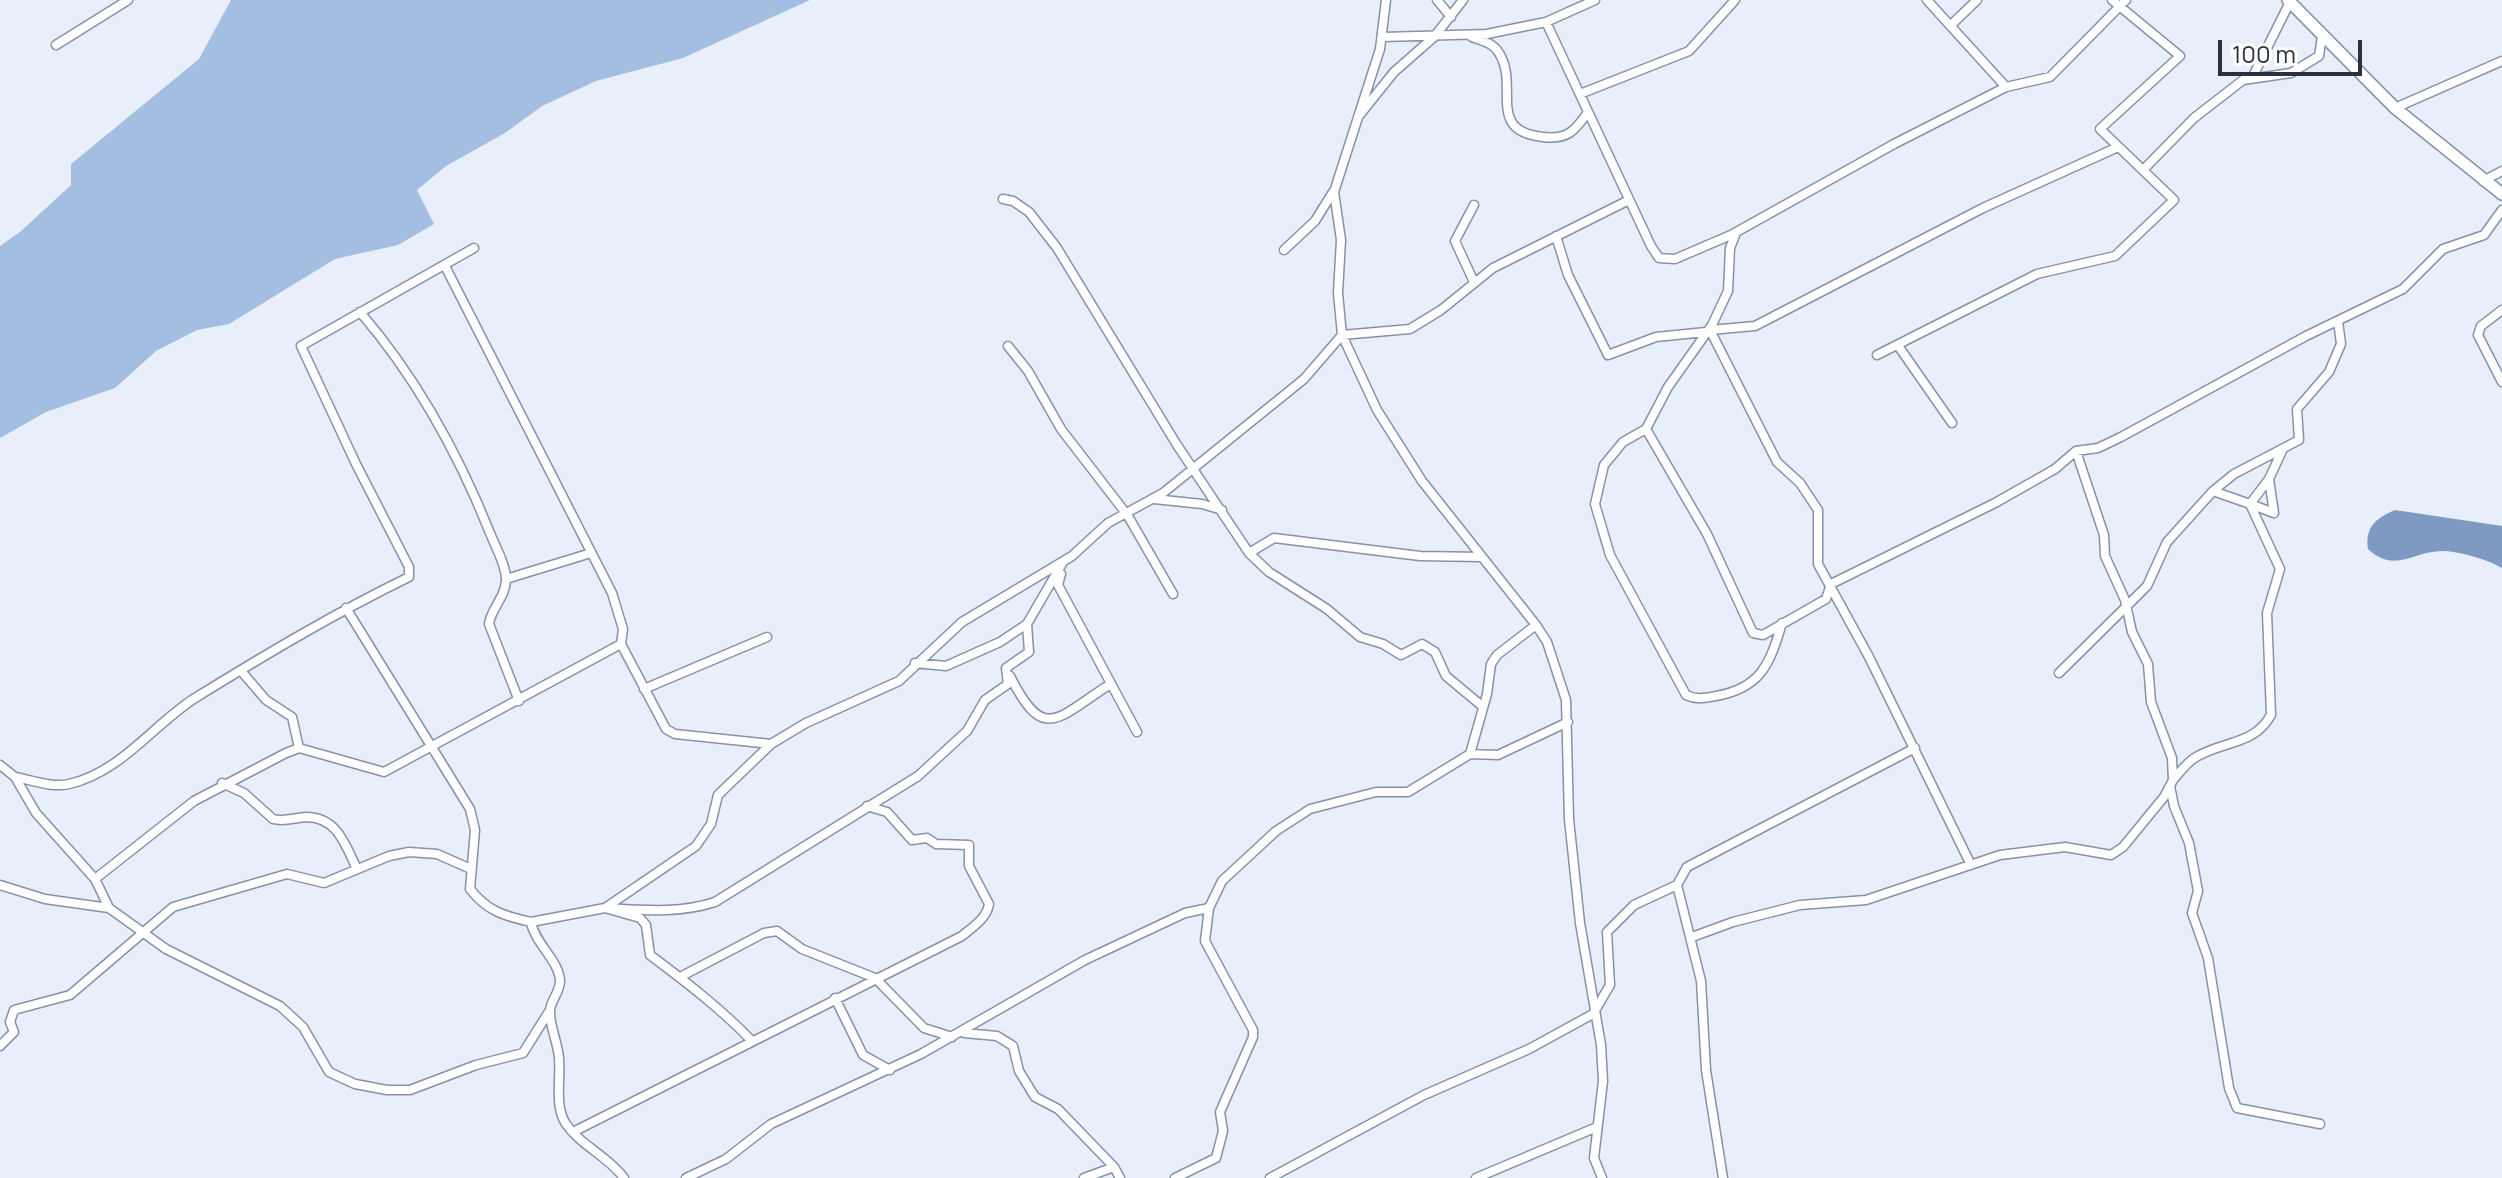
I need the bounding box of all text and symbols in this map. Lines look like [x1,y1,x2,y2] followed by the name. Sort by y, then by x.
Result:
[2222,24,2366,74] scale bar
[2232,37,2296,70] text: 100 m

